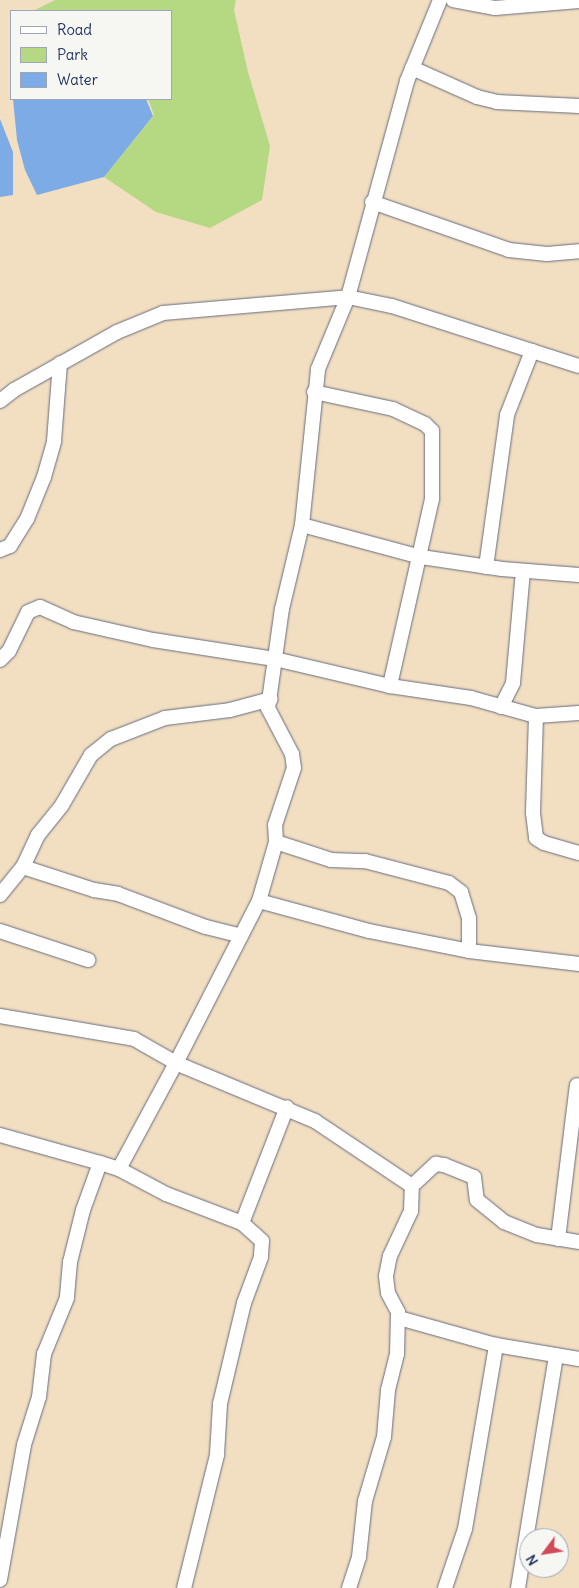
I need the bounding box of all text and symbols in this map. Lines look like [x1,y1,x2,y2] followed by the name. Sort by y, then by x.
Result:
[10,10,172,100] legend
[57,20,92,39] text: Road
[57,45,88,64] text: Park
[57,70,98,89] text: Water
[519,1528,569,1578] north arrow
[522,1551,542,1569] text: N

